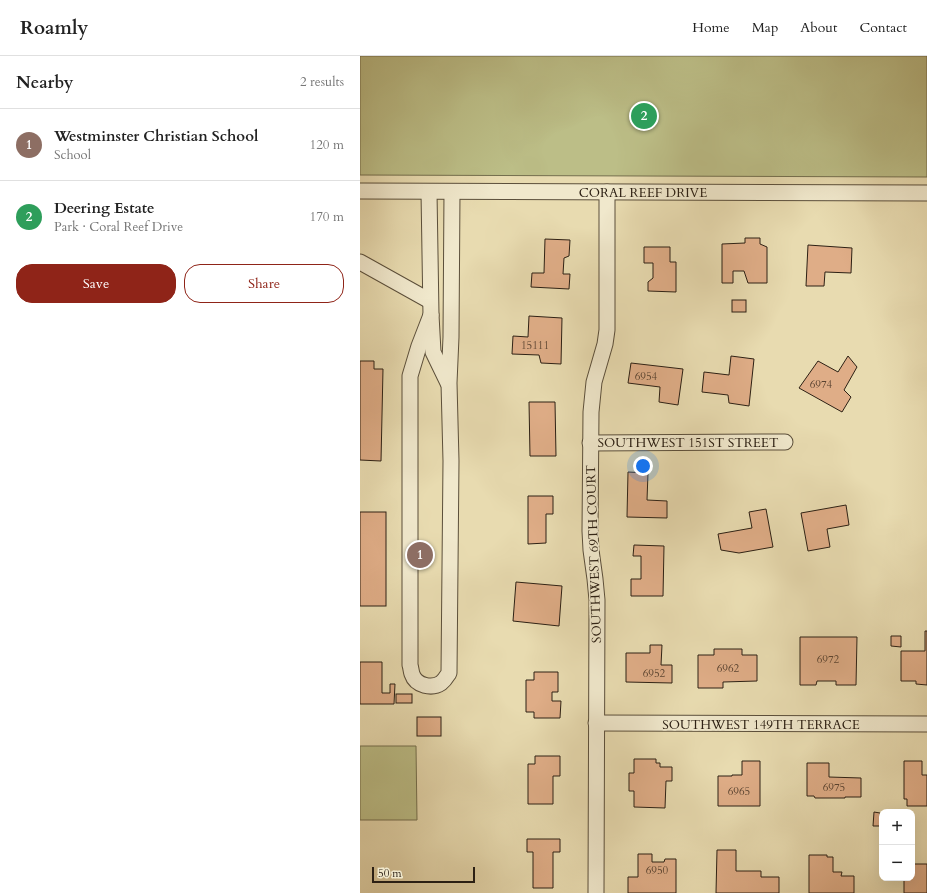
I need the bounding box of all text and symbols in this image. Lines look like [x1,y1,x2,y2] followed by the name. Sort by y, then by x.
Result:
[20,15,88,41] text: Roamly
[692,18,730,37] text: Home
[752,18,778,37] text: Map
[800,18,837,37] text: About
[859,18,907,37] text: Contact
[16,71,73,94] text: Nearby
[300,73,344,91] text: 2 results
[631,101,657,131] pin: 2
[54,126,258,146] text: Westminster Christian School
[26,136,32,154] text: 1
[310,136,344,154] text: 120 m
[54,146,91,164] text: School
[579,184,707,202] street label: CORAL REEF DRIVE
[54,198,155,218] text: Deering Estate
[26,208,32,226] text: 2
[310,208,344,226] text: 170 m
[54,218,183,236] text: Park · Coral Reef Drive
[16,264,176,303] button: Save
[184,264,344,303] button: Share
[521,338,549,353] house number: 15111
[635,369,658,384] house number: 6954
[810,377,833,392] house number: 6974
[598,434,779,452] street label: SOUTHWEST 151ST STREET
[633,456,653,476] your location
[582,464,606,643] street label: SOUTHWEST 69TH COURT
[407,540,433,570] pin: 1
[817,652,840,667] house number: 6972
[717,661,740,676] house number: 6962
[643,666,666,681] house number: 6952
[662,716,860,734] street label: SOUTHWEST 149TH TERRACE
[823,780,845,795] house number: 6975
[728,784,750,799] house number: 6965
[879,809,915,881] map controls
[879,809,915,845] button: +
[879,845,915,881] button: −
[646,863,669,878] house number: 6950
[372,865,475,884] scale bar
[378,866,402,881] text: 50 m

